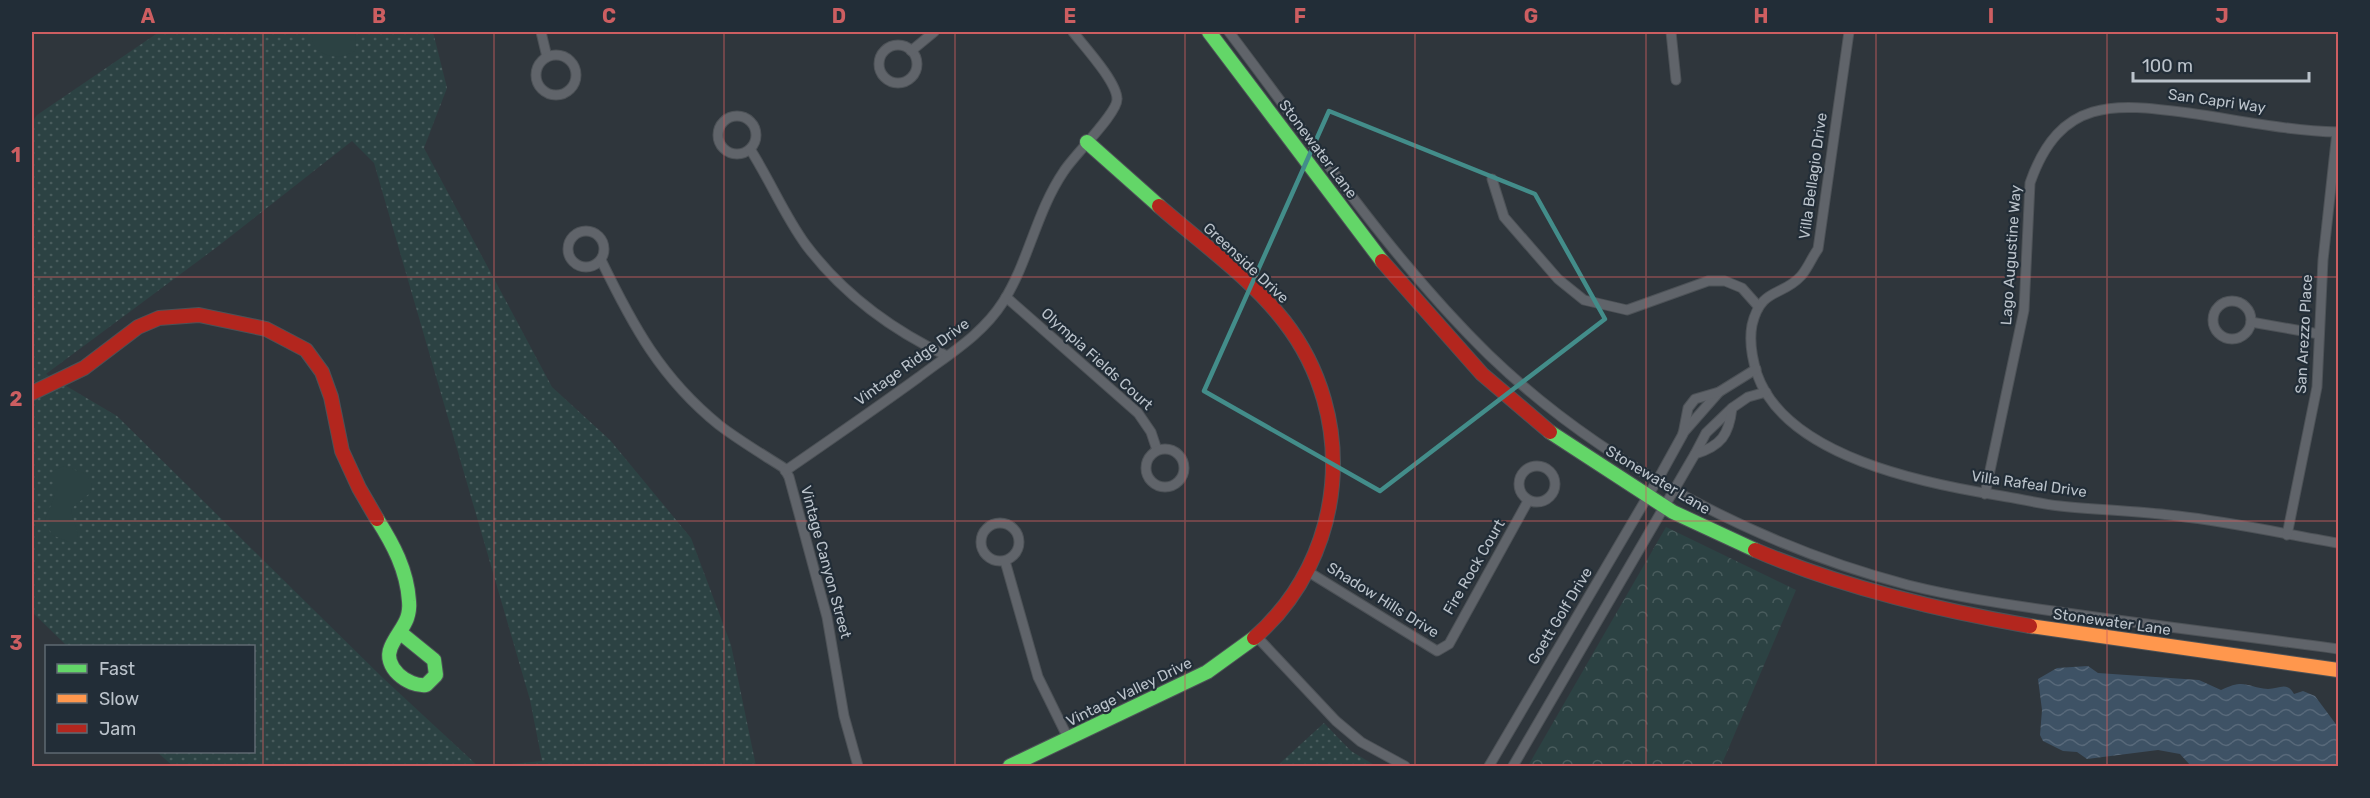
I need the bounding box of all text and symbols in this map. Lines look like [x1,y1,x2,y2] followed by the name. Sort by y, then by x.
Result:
[141,4,156,28] text: A
[372,4,386,28] text: B
[602,4,616,28] text: C
[832,4,846,28] text: D
[1064,4,1076,28] text: E
[1294,4,1306,28] text: F
[1524,4,1538,28] text: G
[1754,4,1768,28] text: H
[1988,4,1994,28] text: I
[2215,4,2229,28] text: J
[2133,45,2308,83] scale bar
[2142,55,2193,77] text: 100 m
[2167,85,2267,117] street label: San Capri Way
[1275,96,1361,202] street label: Stonewater Lane
[1795,112,1831,240] street label: Villa Bellagio Drive
[11,143,21,167] text: 1
[1997,184,2025,326] street label: Lago Augustine Way
[1200,219,1292,307] street label: Greenside Drive
[2292,274,2316,394] street label: San Arezzo Place
[1038,304,1157,414] street label: Olympia Fields Court
[851,314,973,410] street label: Vintage Ridge Drive
[10,387,23,411] text: 2
[1603,442,1713,518] street label: Stonewater Lane
[1970,467,2088,501] street label: Villa Rafeal Drive
[797,484,855,640] street label: Vintage Canyon Street
[1439,516,1509,618] street label: Fire Rock Court
[1324,558,1442,642] street label: Shadow Hills Drive
[1524,564,1596,668] street label: Goett Golf Drive
[2052,605,2172,639] street label: Stonewater Lane
[9,631,23,655] text: 3
[45,645,255,753] legend
[1063,654,1195,730] street label: Vintage Valley Drive
[99,658,135,680] text: Fast
[99,688,139,710] text: Slow
[99,718,136,740] text: Jam

